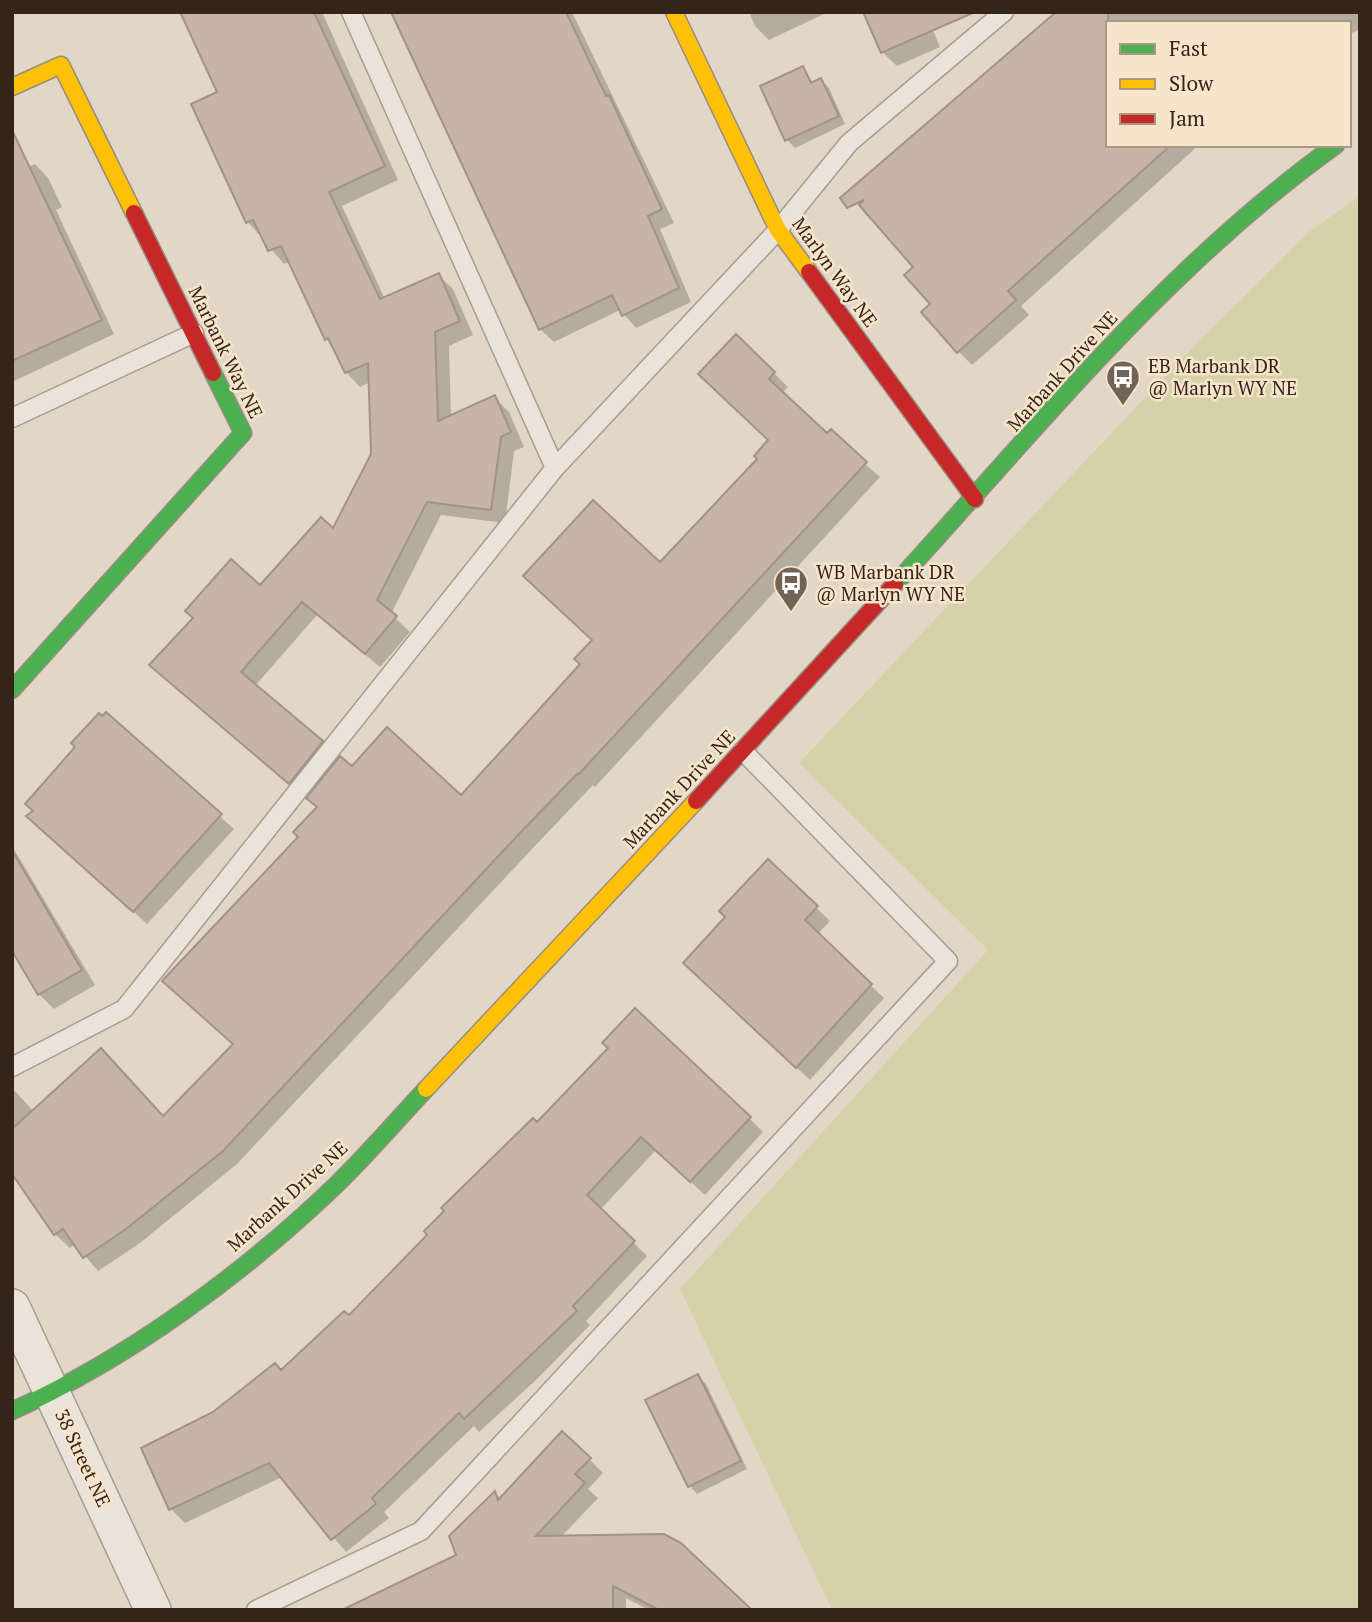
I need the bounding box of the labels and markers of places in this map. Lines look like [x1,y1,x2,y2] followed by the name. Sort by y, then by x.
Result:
[1148,353,1297,400] place label: EB Marbank DR @ Marlyn WY NE
[1104,358,1142,407] bus stop icon: EB Marbank DR @ Marlyn WY NE
[816,559,965,606] place label: WB Marbank DR @ Marlyn WY NE
[772,564,810,613] bus stop icon: WB Marbank DR @ Marlyn WY NE

